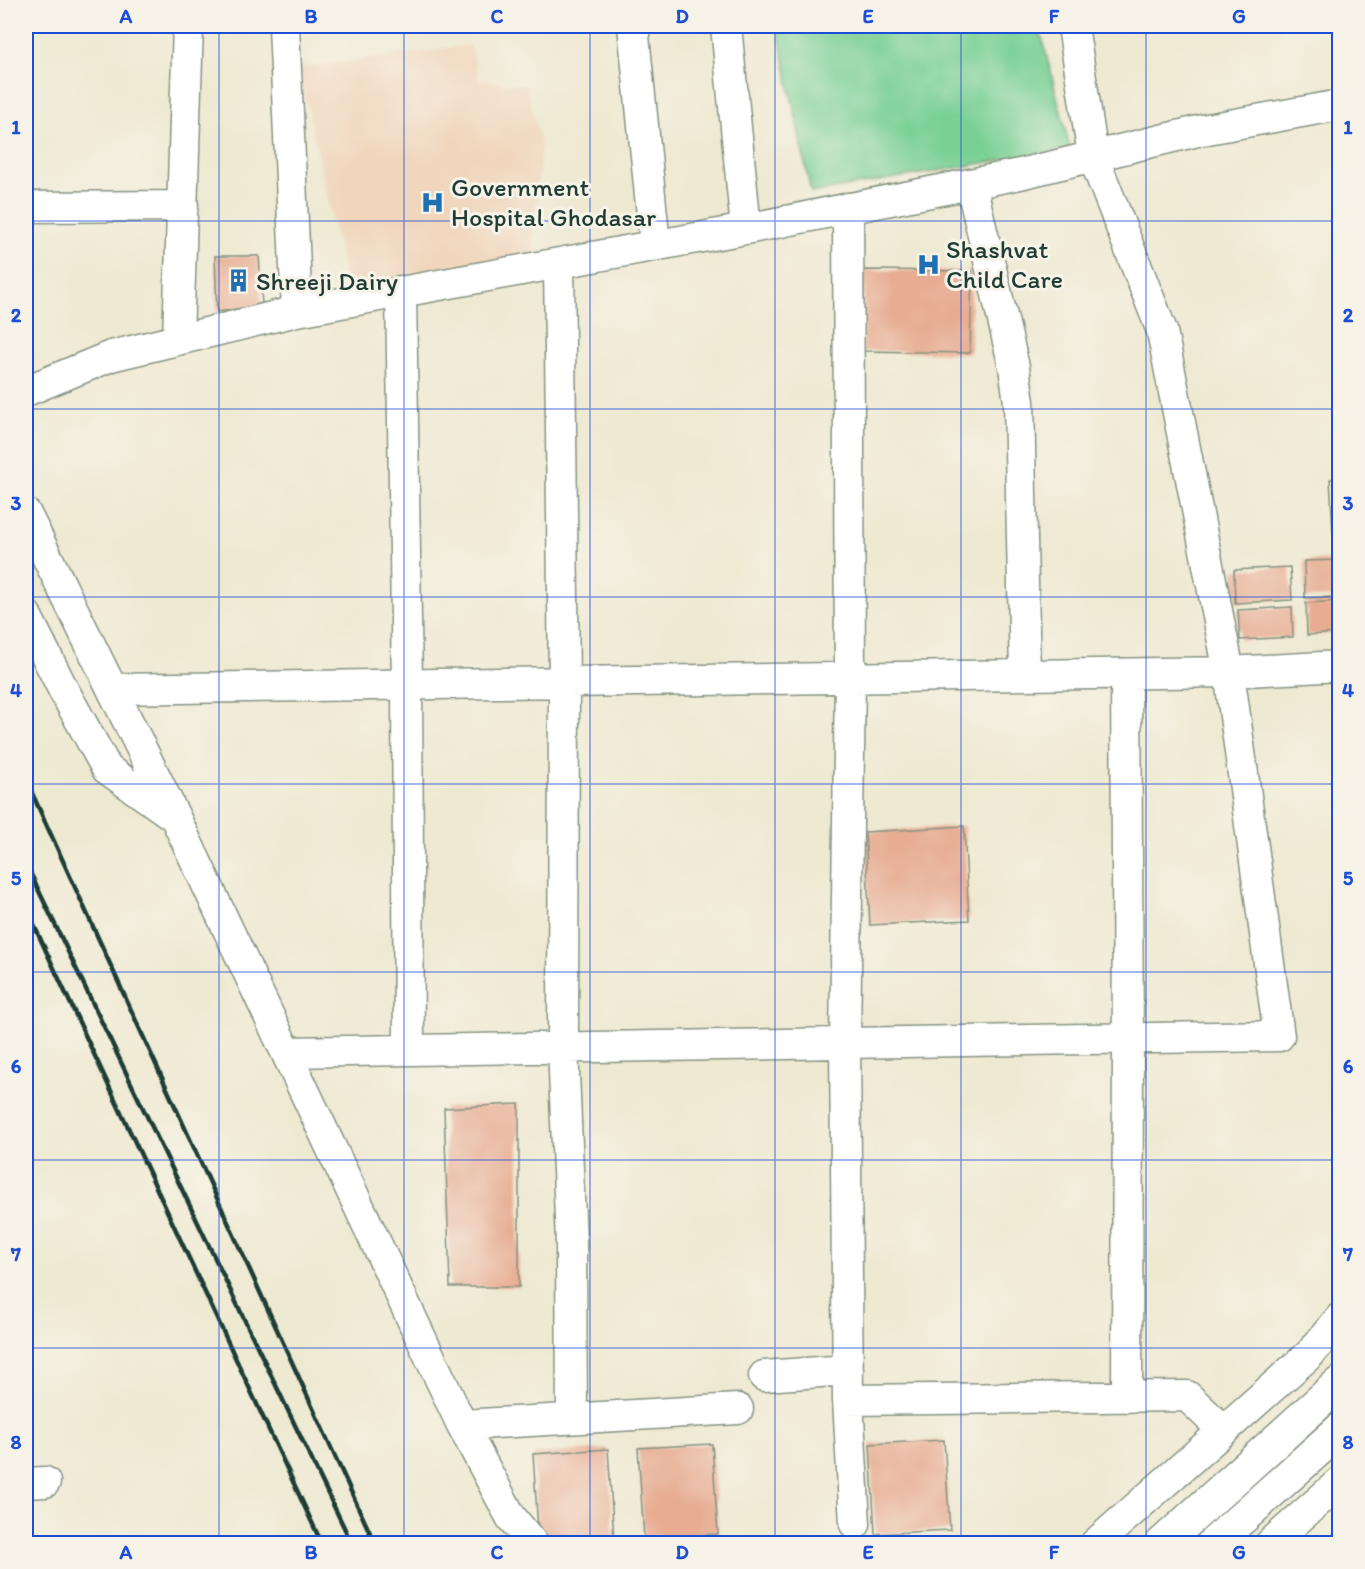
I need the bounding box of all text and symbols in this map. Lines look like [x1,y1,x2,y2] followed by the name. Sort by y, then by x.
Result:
[119,4,133,28] text: A
[305,4,318,28] text: B
[491,4,504,28] text: C
[675,4,689,28] text: D
[862,4,874,28] text: E
[1049,4,1060,28] text: F
[1232,4,1246,28] text: G
[11,115,21,139] text: 1
[1343,115,1353,139] text: 1
[451,171,656,233] place label: Government Hospital Ghodasar
[420,189,446,215] hospital icon: Government Hospital Ghodasar
[946,233,1063,295] place label: Shashvat Child Care
[915,251,941,277] hospital icon: Shashvat Child Care
[256,265,398,297] place label: Shreeji Dairy
[225,268,251,294] building icon: Shreeji Dairy
[11,303,22,327] text: 2
[1343,303,1354,327] text: 2
[11,491,22,515] text: 3
[1343,491,1354,515] text: 3
[10,678,22,702] text: 4
[1342,678,1354,702] text: 4
[11,866,22,890] text: 5
[1343,866,1354,890] text: 5
[11,1054,22,1078] text: 6
[1343,1054,1354,1078] text: 6
[10,1242,21,1266] text: 7
[1342,1242,1353,1266] text: 7
[11,1430,22,1454] text: 8
[1343,1430,1354,1454] text: 8
[119,1540,133,1564] text: A
[305,1540,318,1564] text: B
[491,1540,504,1564] text: C
[675,1540,689,1564] text: D
[862,1540,874,1564] text: E
[1049,1540,1060,1564] text: F
[1232,1540,1246,1564] text: G

